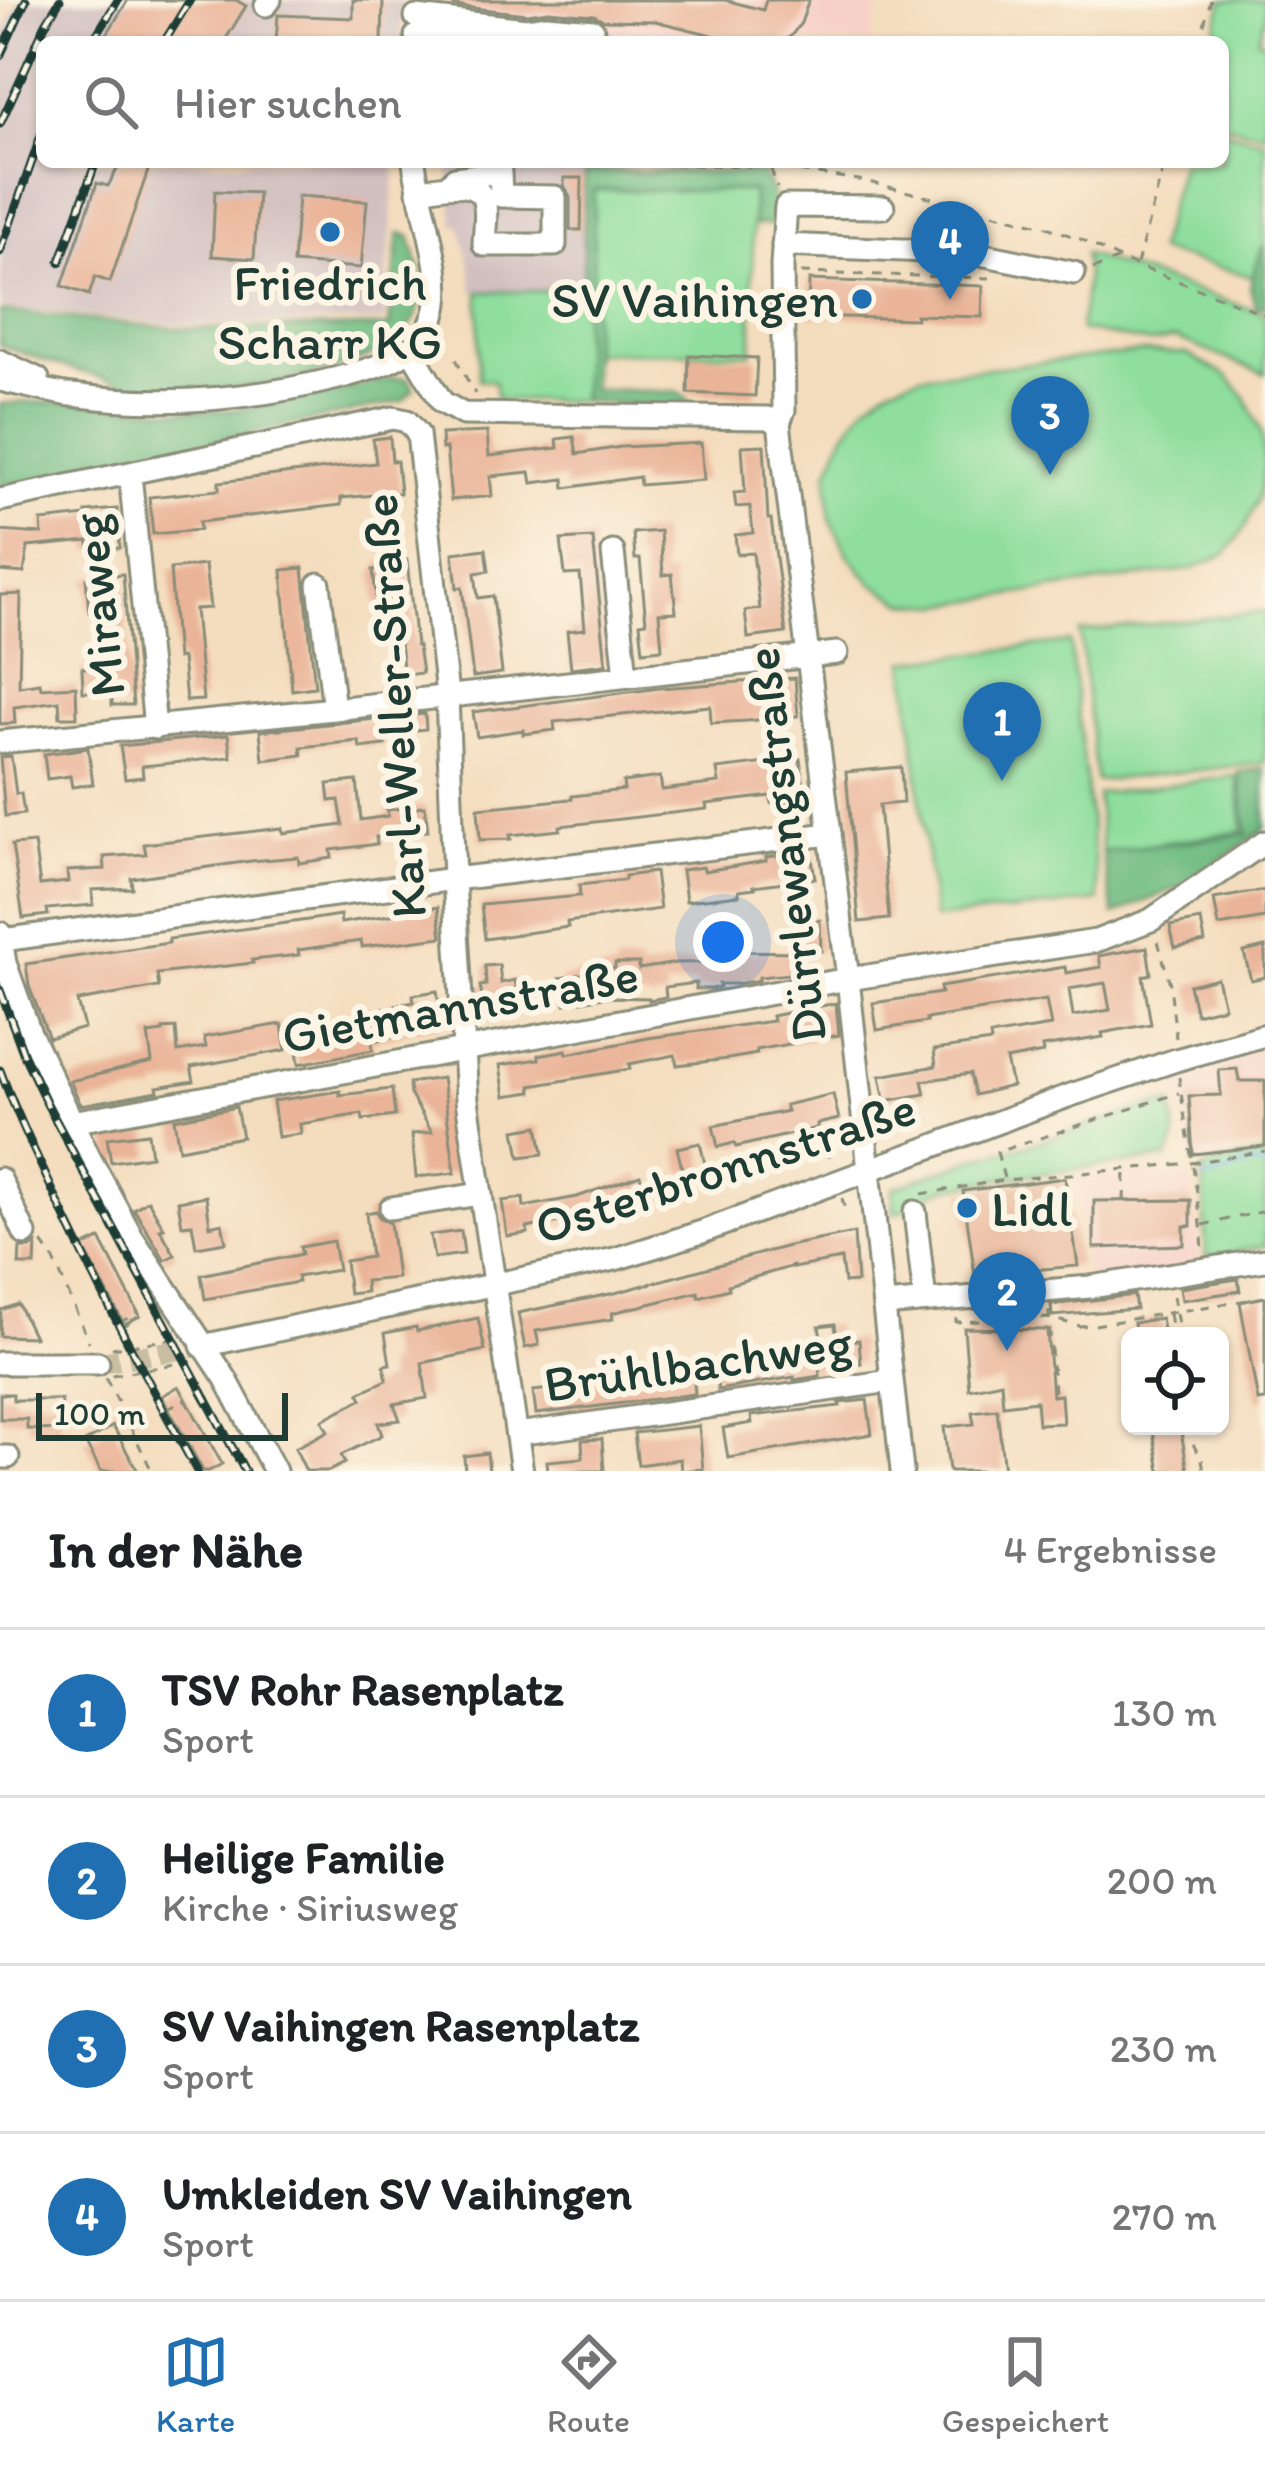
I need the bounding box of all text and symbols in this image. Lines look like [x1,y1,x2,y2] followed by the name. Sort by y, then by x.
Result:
[36,36,1229,168] search box
[78,69,144,135] icon: search
[174,75,402,129] text: Hier suchen
[911,201,989,300] pin: 4
[317,219,343,245] marker: Friedrich Scharr KG
[218,252,442,372] place label: Friedrich Scharr KG
[551,269,838,330] place label: SV Vaihingen
[849,286,875,312] marker: SV Vaihingen
[1011,376,1089,475] pin: 3
[349,492,439,920] street label: Karl-Weller-Straße
[58,510,138,700] street label: Miraweg
[731,644,839,1046] street label: Dürrlewangstraße
[963,682,1041,781] pin: 1
[693,912,753,972] your location
[277,944,643,1066] street label: Gietmannstraße
[527,1077,923,1257] street label: Osterbronnstraße
[991,1178,1072,1239] place label: Lidl
[954,1195,980,1221] marker: Lidl
[968,1252,1046,1351] pin: 2
[540,1311,856,1415] street label: Brühlbachweg
[1121,1327,1229,1435] map controls
[1121,1327,1229,1435] button: locate
[36,1387,288,1440] scale bar
[54,1394,145,1433] text: 100 m
[48,1519,303,1580] text: In der Nähe
[1003,1526,1217,1573] text: 4 Ergebnisse
[162,1662,563,1716] text: TSV Rohr Rasenplatz
[78,1689,96,1736] text: 1
[1112,1689,1217,1736] text: 130 m
[162,1716,254,1763] text: Sport
[162,1830,445,1884] text: Heilige Familie
[77,1857,97,1904] text: 2
[1107,1857,1217,1904] text: 200 m
[162,1884,458,1931] text: Kirche · Siriusweg
[162,1998,639,2052] text: SV Vaihingen Rasenplatz
[76,2025,98,2072] text: 3
[1110,2025,1217,2072] text: 230 m
[162,2052,254,2099] text: Sport
[162,2166,632,2220] text: Umkleiden SV Vaihingen
[75,2193,99,2240] text: 4
[1112,2193,1217,2240] text: 270 m
[162,2220,254,2267] text: Sport
[156,2329,235,2440] tab: Karte
[547,2329,630,2440] tab: Route
[942,2329,1109,2440] tab: Gespeichert

